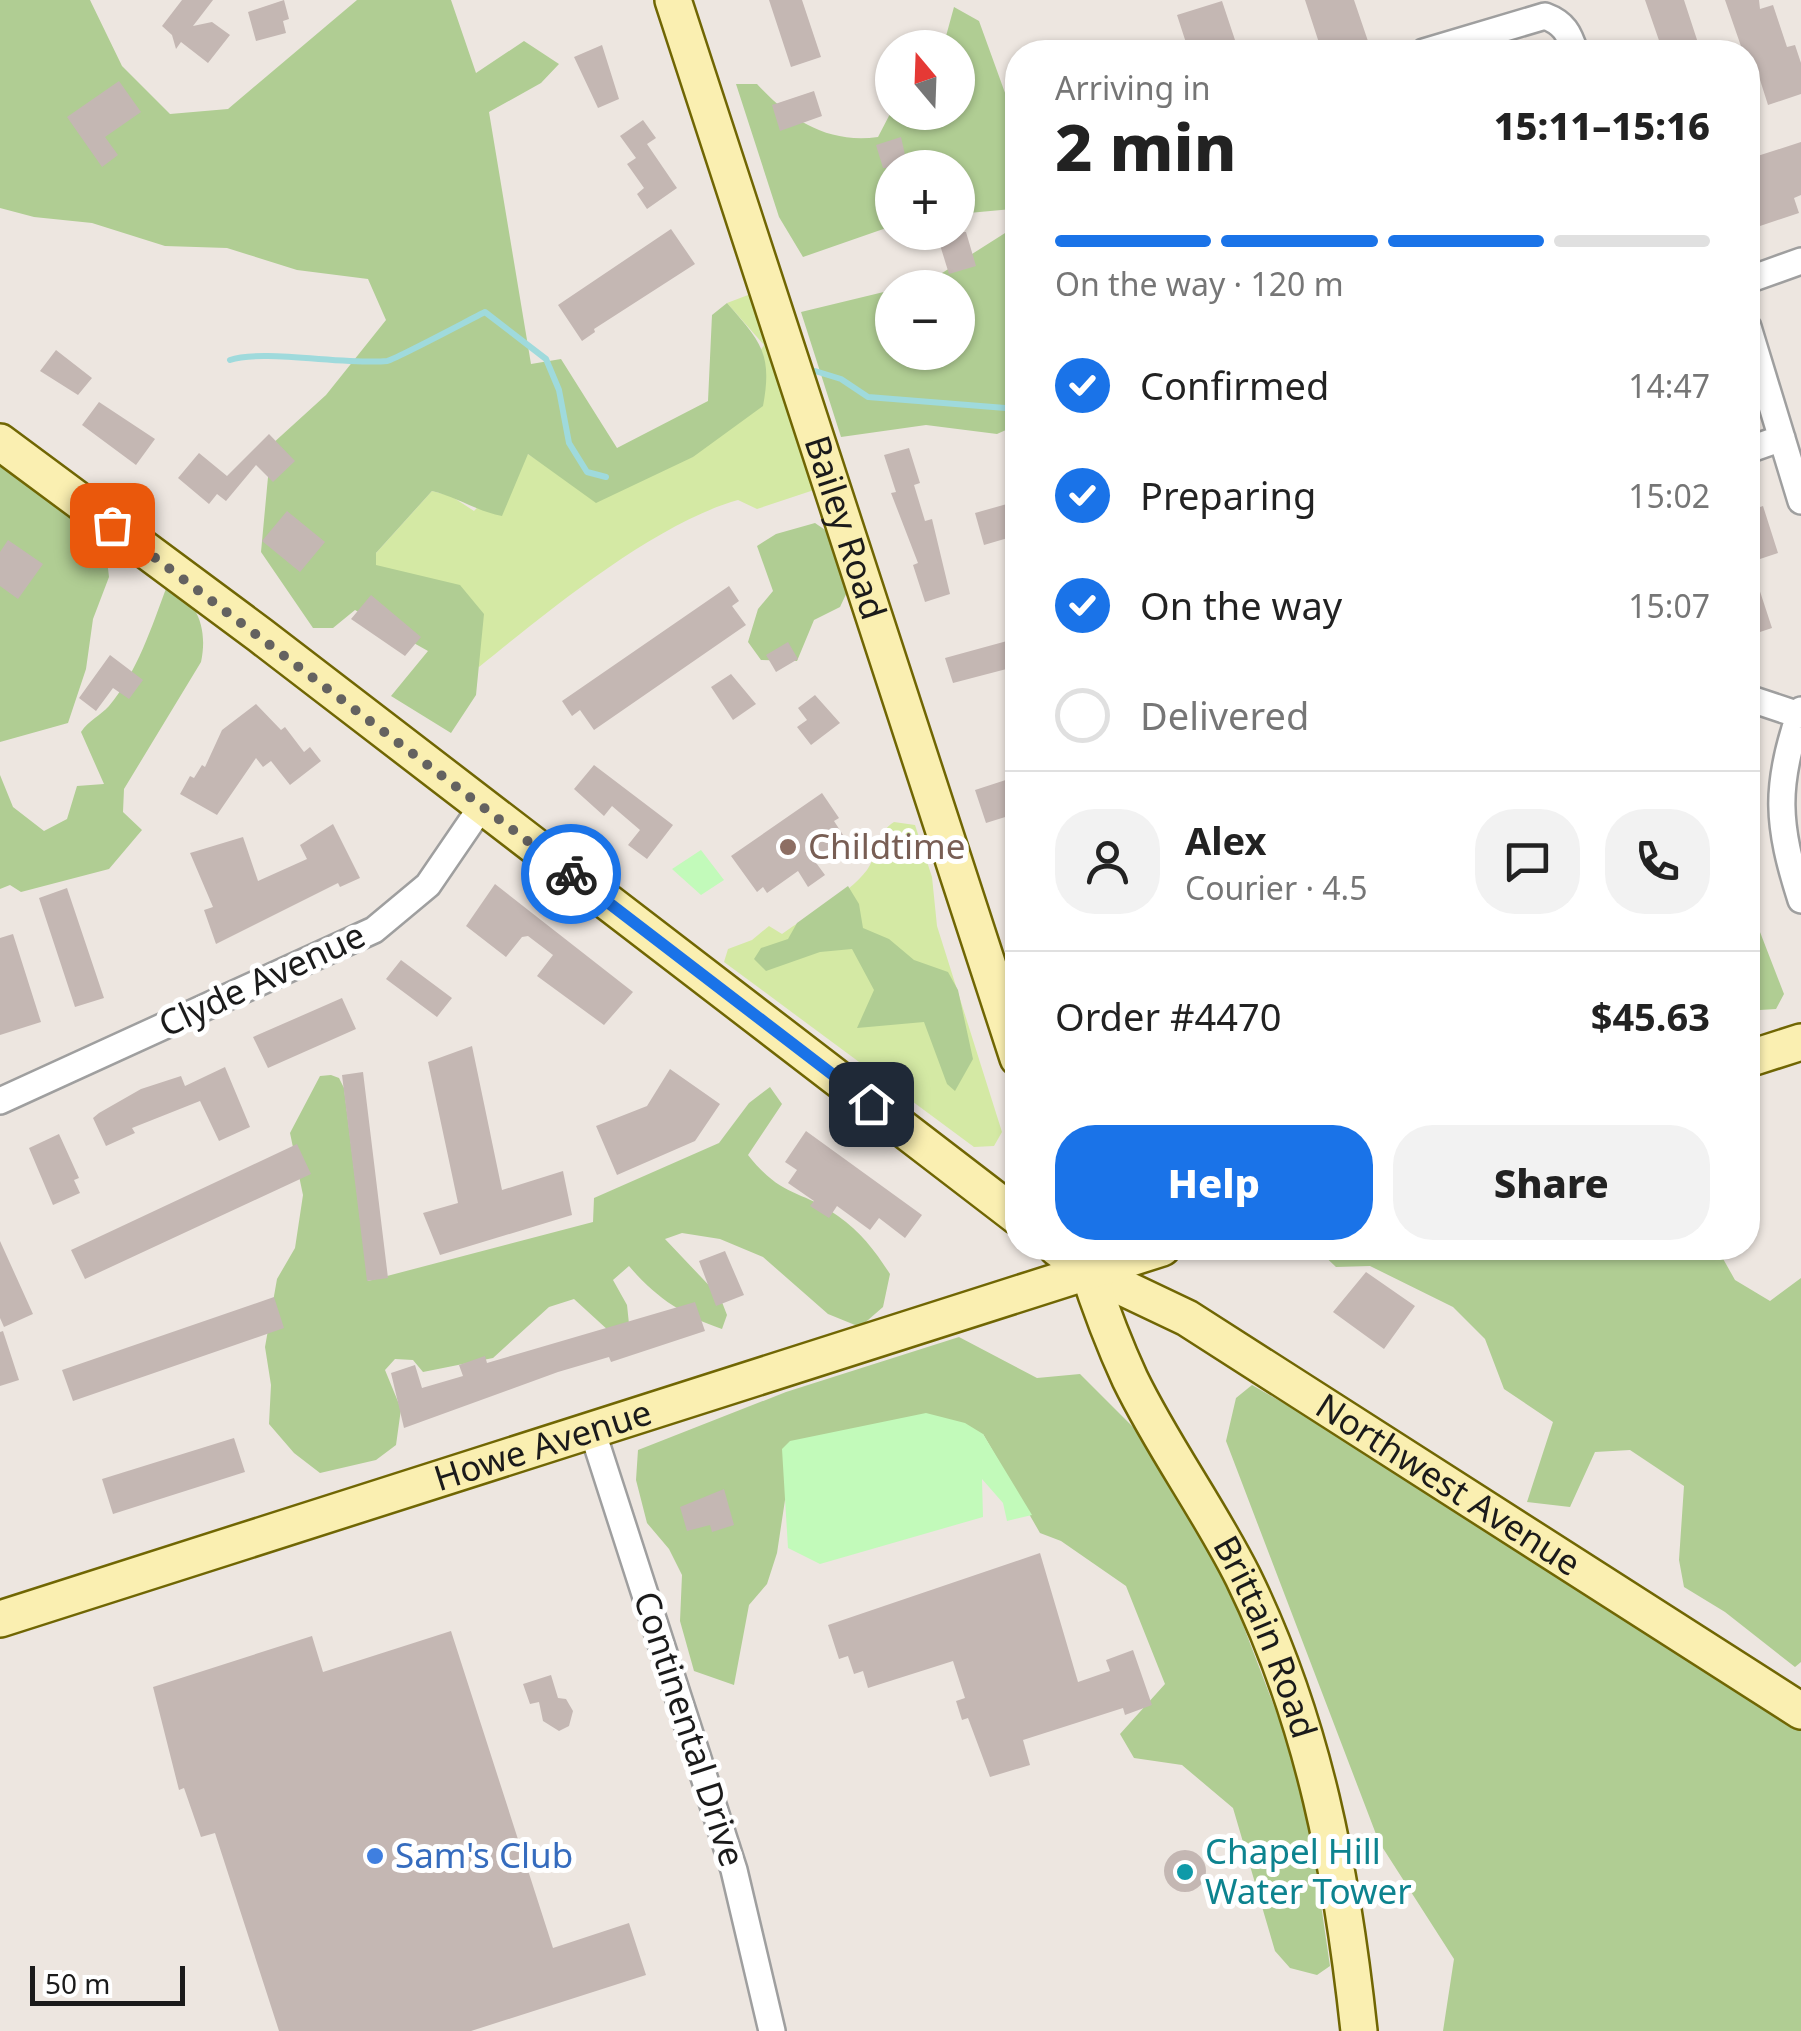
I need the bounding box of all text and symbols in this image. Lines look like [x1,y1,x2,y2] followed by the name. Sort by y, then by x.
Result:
[875,30,975,130] north arrow
[875,30,975,370] map controls
[1055,66,1210,109] text: Arriving in
[1494,99,1710,151] text: 15:11–15:16
[1055,102,1237,190] text: 2 min
[875,150,975,250] button: +
[1055,262,1344,305] text: On the way · 120 m
[875,270,975,370] button: −
[1055,358,1110,413] icon: check
[1140,359,1329,411] text: Confirmed
[1628,364,1710,407] text: 14:47
[795,429,898,625] street label: Bailey Road
[1055,468,1110,523] icon: check
[1140,469,1316,521] text: Preparing
[1628,474,1710,517] text: 15:02
[70,483,155,568] pin
[85,498,140,553] icon: bag
[1055,578,1110,633] icon: check
[1140,579,1342,631] text: On the way
[1628,584,1710,627] text: 15:07
[1140,689,1309,741] text: Delivered
[1055,809,1160,914] button: person
[1475,809,1580,914] button: chat
[1605,809,1710,914] button: phone
[1185,814,1267,866] text: Alex
[808,822,965,869] place label: Childtime
[521,824,621,924] courier
[777,836,799,858] marker: Childtime
[544,847,599,902] icon: bike
[1185,866,1368,909] text: Courier · 4.5
[151,910,372,1047] street label: Clyde Avenue
[1055,990,1281,1042] text: Order #4470
[1591,990,1710,1042] text: $45.63
[829,1062,914,1147] pin
[844,1077,899,1132] icon: home
[1055,1125,1373,1240] button: Help
[1393,1125,1710,1240] button: Share
[1308,1382,1590,1586] street label: Northwest Avenue
[428,1387,657,1501] street label: Howe Avenue
[1203,1527,1329,1744] street label: Brittain Road
[624,1585,757,1872] street label: Continental Drive
[1205,1827,1412,1914] place label: Chapel Hill Water Tower
[395,1831,573,1878] place label: Sam's Club
[364,1845,386,1867] marker: Sam's Club
[1174,1861,1196,1883] marker: Chapel Hill Water Tower
[30,1961,185,2006] scale bar
[45,1964,111,2002] text: 50 m

